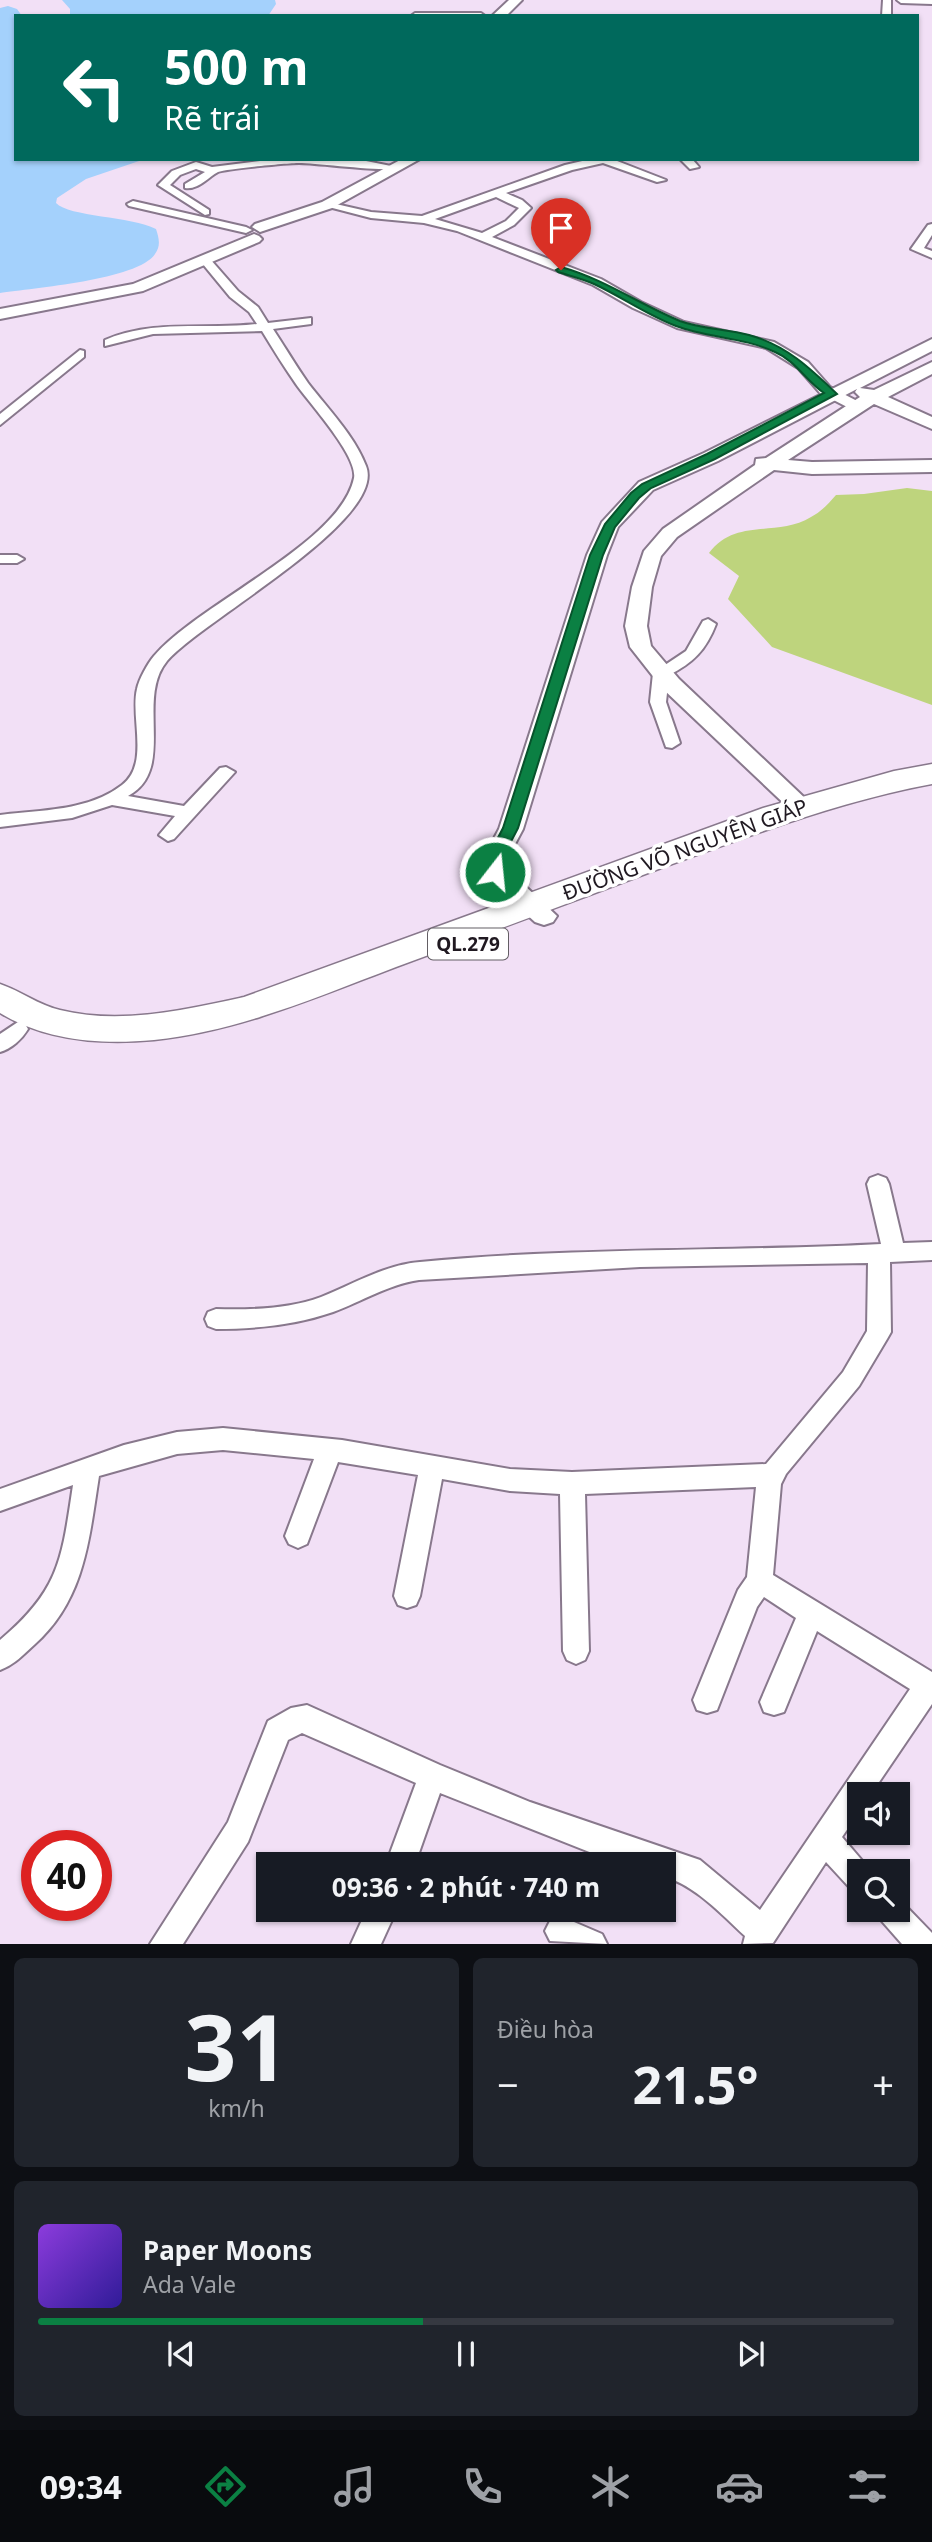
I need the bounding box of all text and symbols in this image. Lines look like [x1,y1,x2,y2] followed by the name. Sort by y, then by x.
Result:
[164,33,309,99] text: 500 m
[49,42,140,133] icon: left
[164,96,261,139] text: Rẽ trái
[531,198,591,270] pin
[542,209,580,247] icon: arrive
[558,792,811,907] street label: ĐƯỜNG VÕ NGUYÊN GIÁP
[458,835,532,909] position arrow
[428,928,508,960] road number: QL.279
[847,1782,910,1922] map controls
[847,1782,910,1845] button: sound
[21,1830,112,1921] speed limit sign: 40
[847,1859,910,1922] button: search
[332,1869,600,1905] text: 09:36 · 2 phút · 740 m
[184,1984,289,2108] text: 31
[497,2013,594,2045] text: Điều hòa
[633,2048,758,2119] text: 21.5°
[497,2058,519,2110] text: −
[872,2058,894,2110] text: +
[208,2092,265,2124] text: km/h
[143,2232,312,2268] text: Paper Moons
[143,2268,236,2300] text: Ada Vale
[162,2335,200,2373] icon: previous
[447,2335,485,2373] icon: pause
[732,2335,770,2373] icon: next
[201,2462,250,2511] icon: directions
[330,2462,379,2511] icon: music
[458,2462,507,2511] icon: phone
[586,2462,635,2511] icon: climate
[715,2462,764,2511] icon: car
[843,2462,892,2511] icon: filters
[40,2465,122,2508] text: 09:34

